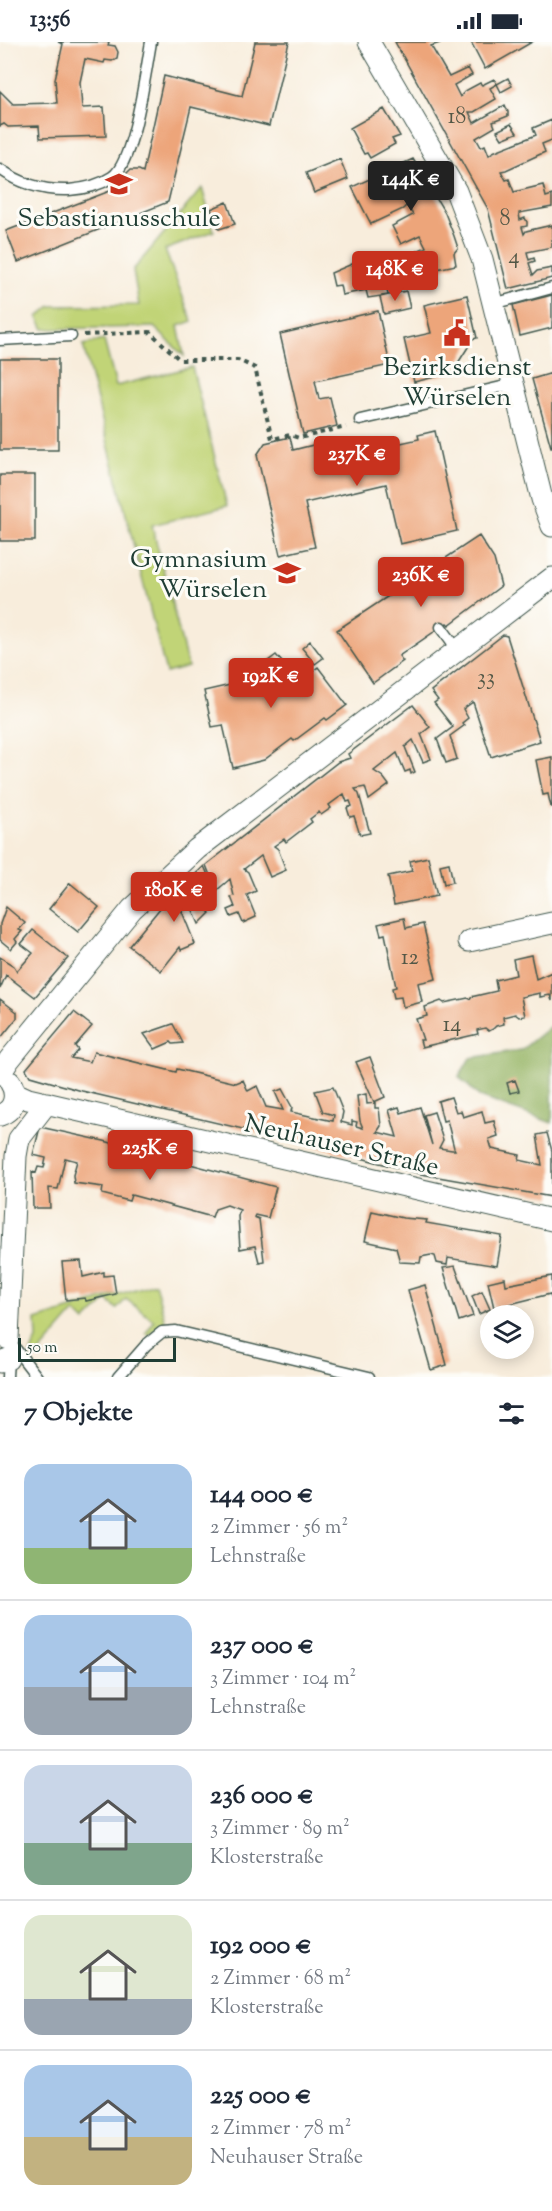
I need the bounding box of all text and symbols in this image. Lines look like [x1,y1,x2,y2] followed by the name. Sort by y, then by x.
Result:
[30,5,71,37] text: 13:56
[448,102,466,134] house number: 18
[362,161,460,212] pin: 144K €
[382,166,440,195] text: 144K €
[104,169,134,199] school or university icon: Sebastianusschule
[17,201,221,238] place label: Sebastianusschule
[499,204,511,236] house number: 8
[508,242,520,274] house number: 4
[346,251,444,302] pin: 148K €
[366,256,424,285] text: 148K €
[442,318,472,348] public building icon: Bezirksdienst Würselen
[383,350,531,417] place label: Bezirksdienst Würselen
[308,436,406,487] pin: 237K €
[328,441,386,470] text: 237K €
[130,542,267,609] place label: Gymnasium Würselen
[372,557,470,608] pin: 236K €
[272,558,302,588] school or university icon: Gymnasium Würselen
[392,562,450,591] text: 236K €
[222,658,320,709] pin: 192K €
[243,663,299,692] text: 192K €
[477,663,495,695] house number: 33
[125,872,223,923] pin: 180K €
[145,877,203,906] text: 180K €
[401,943,419,975] house number: 12
[443,1010,461,1042] house number: 14
[240,1106,443,1187] street label: Neuhauser Straße
[101,1130,199,1181] pin: 225K €
[122,1135,178,1164] text: 225K €
[480,1305,534,1359] map controls
[480,1305,534,1359] button: layers
[18,1335,176,1362] scale bar
[27,1337,58,1360] text: 50 m
[24,1395,133,1432] text: 7 Objekte
[495,1397,528,1430] icon: filters
[210,1477,313,1514] text: 144 000 €
[72,1488,144,1560] icon: home
[210,1514,348,1543] text: 2 Zimmer · 56 m²
[210,1543,306,1572] text: Lehnstraße
[210,1628,314,1665] text: 237 000 €
[72,1639,144,1711] icon: home
[210,1665,356,1694] text: 3 Zimmer · 104 m²
[210,1694,306,1723] text: Lehnstraße
[210,1778,314,1815] text: 236 000 €
[72,1789,144,1861] icon: home
[210,1815,350,1844] text: 3 Zimmer · 89 m²
[210,1844,324,1873] text: Klosterstraße
[210,1928,312,1965] text: 192 000 €
[72,1939,144,2011] icon: home
[210,1965,351,1994] text: 2 Zimmer · 68 m²
[210,1994,324,2023] text: Klosterstraße
[210,2078,312,2115] text: 225 000 €
[72,2089,144,2161] icon: home
[210,2115,351,2144] text: 2 Zimmer · 78 m²
[210,2144,363,2173] text: Neuhauser Straße

